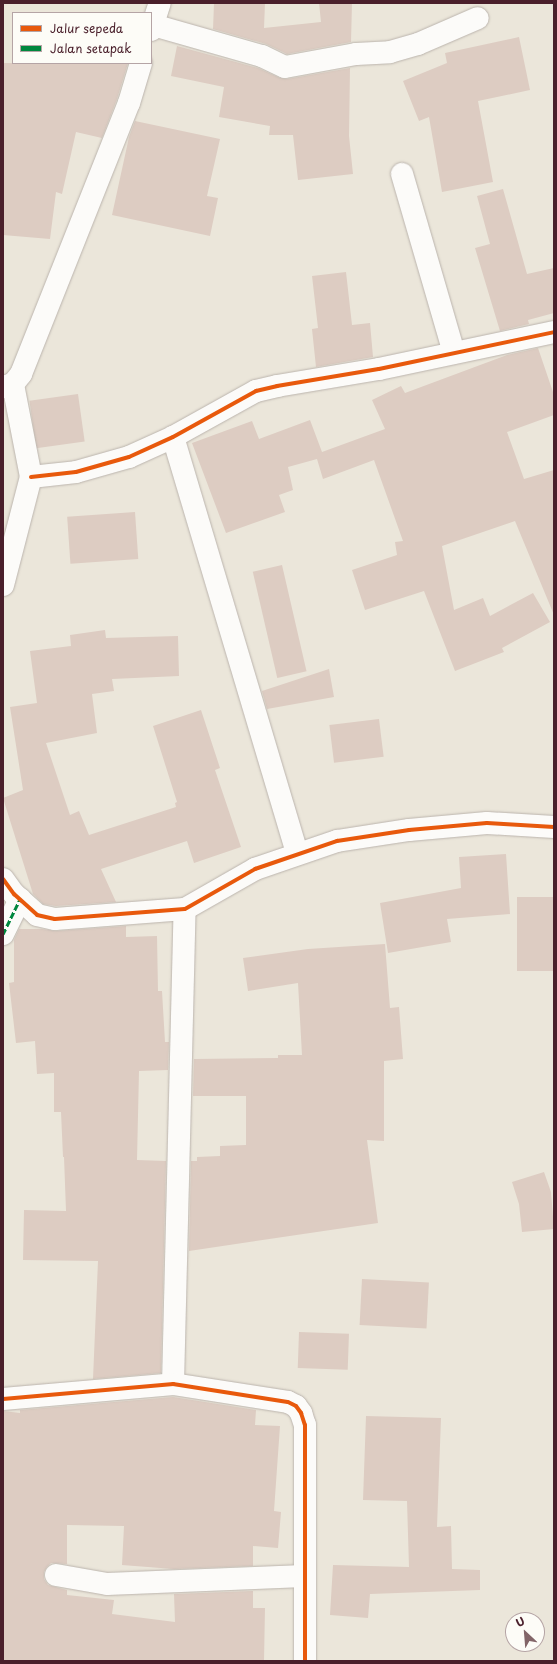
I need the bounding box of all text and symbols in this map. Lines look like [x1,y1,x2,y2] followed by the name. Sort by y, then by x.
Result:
[12,12,152,64] legend
[50,19,123,37] text: Jalur sepeda
[50,39,132,57] text: Jalan setapak
[505,1612,545,1652] north arrow
[512,1612,527,1631] text: U

